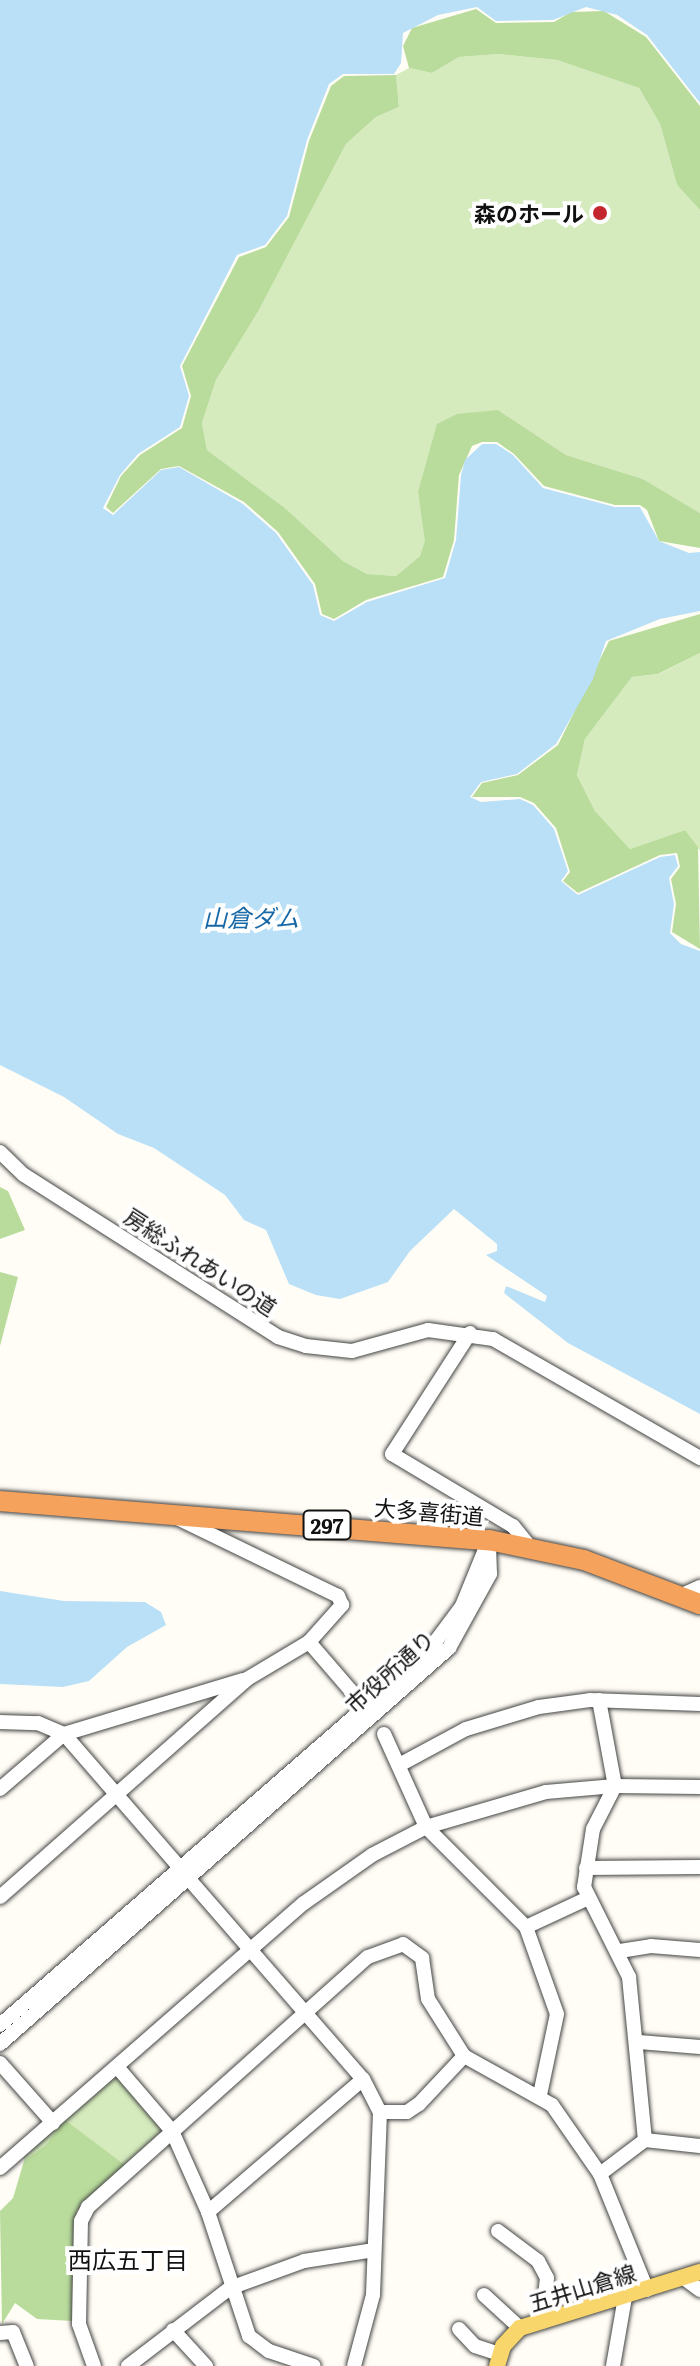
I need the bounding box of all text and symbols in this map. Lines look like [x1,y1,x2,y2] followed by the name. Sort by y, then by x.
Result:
[474,200,584,226] place label: 森のホール
[591,204,609,222] marker: 森のホール
[203,903,299,931] water label: 山倉ダム
[120,1202,282,1320] street label: 房総ふれあいの道
[373,1493,485,1529] street label: 大多喜街道
[301,1509,353,1541] road number: 297
[339,1624,439,1718] street label: 市役所通り
[68,2245,188,2273] district label: 西広五丁目
[526,2258,638,2316] street label: 五井山倉線

